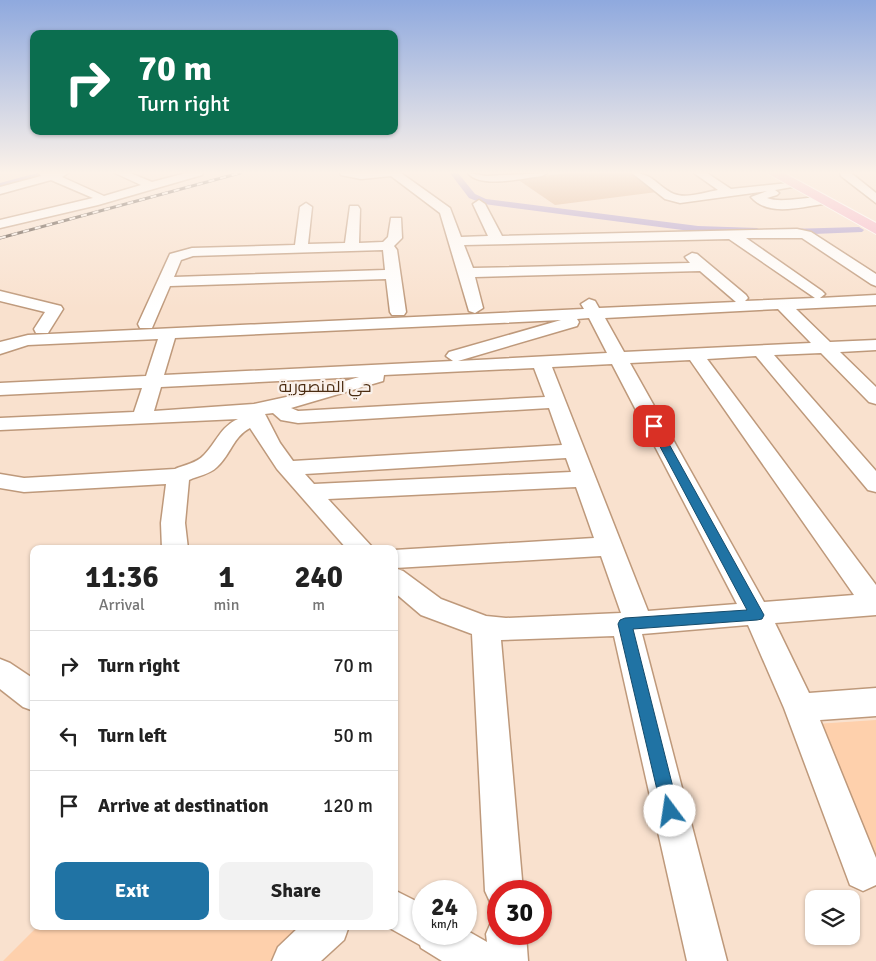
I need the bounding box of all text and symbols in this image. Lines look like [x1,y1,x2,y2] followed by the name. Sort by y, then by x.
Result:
[138,47,212,90] text: 70 m
[55,50,120,115] icon: right
[138,90,230,117] text: Turn right
[279,377,371,400] district label: حي المنصورية
[633,405,675,447] pin
[640,412,668,440] icon: arrive
[85,559,159,596] text: 11:36
[218,559,235,596] text: 1
[294,559,343,596] text: 240
[99,595,145,615] text: Arrival
[214,595,239,615] text: min
[312,595,325,615] text: m
[55,652,83,680] icon: right
[98,654,180,678] text: Turn right
[333,654,373,678] text: 70 m
[55,722,83,750] icon: left
[98,724,167,748] text: Turn left
[333,724,373,748] text: 50 m
[643,784,695,836] position arrow
[55,792,83,820] icon: arrive
[98,794,269,818] text: Arrive at destination
[323,794,373,818] text: 120 m
[55,862,209,920] button: Exit
[219,862,373,920] button: Share
[487,880,552,945] speed limit sign: 30
[805,890,860,945] map controls
[805,890,860,945] button: layers
[431,891,458,922] text: 24
[431,917,458,932] text: km/h

